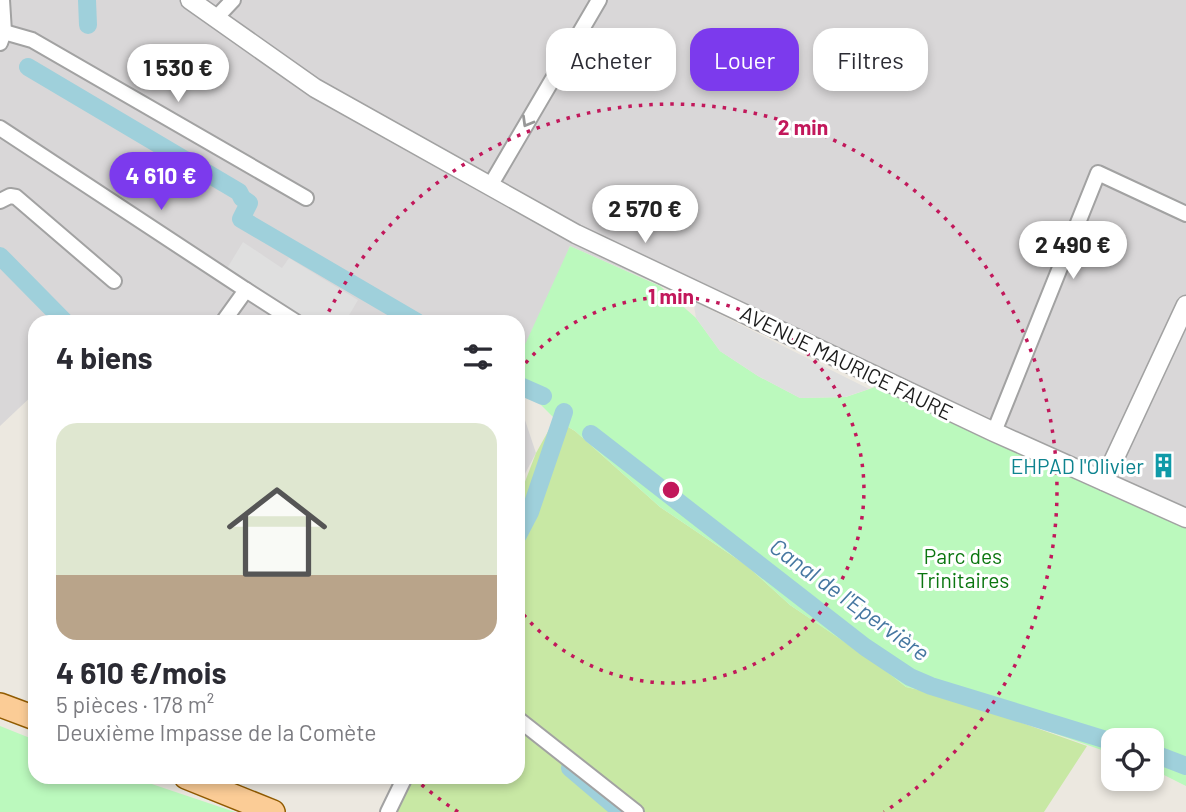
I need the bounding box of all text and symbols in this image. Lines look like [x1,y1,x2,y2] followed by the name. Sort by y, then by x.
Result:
[546,28,676,91] chip: Acheter
[690,28,799,91] chip: Louer
[813,28,928,91] chip: Filtres
[113,44,243,104] pin: 1 530 €
[143,53,213,81] text: 1 530 €
[778,114,828,139] text: 2 min
[523,115,536,128] one-way arrow
[96,152,226,212] pin: 4 610 €
[125,161,197,189] text: 4 610 €
[580,186,710,245] pin: 2 570 €
[608,194,682,222] text: 2 570 €
[1008,222,1138,281] pin: 2 490 €
[1035,230,1111,258] text: 2 490 €
[648,283,694,308] text: 1 min
[737,300,957,424] street label: AVENUE MAURICE FAURE
[459,338,497,376] icon: filters
[56,339,153,375] text: 4 biens
[1150,451,1178,479] building icon: EHPAD l'Olivier
[1011,453,1144,478] place label: EHPAD l'Olivier
[214,469,340,595] icon: home
[659,478,683,502] centre of rings
[765,532,935,666] water label: Canal de l'Epervière
[917,543,1009,592] park label: Parc des Trinitaires
[56,654,227,690] text: 4 610 €/mois
[56,690,214,718] text: 5 pièces · 178 m²
[56,718,376,746] text: Deuxième Impasse de la Comète
[1101,728,1164,791] map controls
[1101,728,1164,791] button: locate

